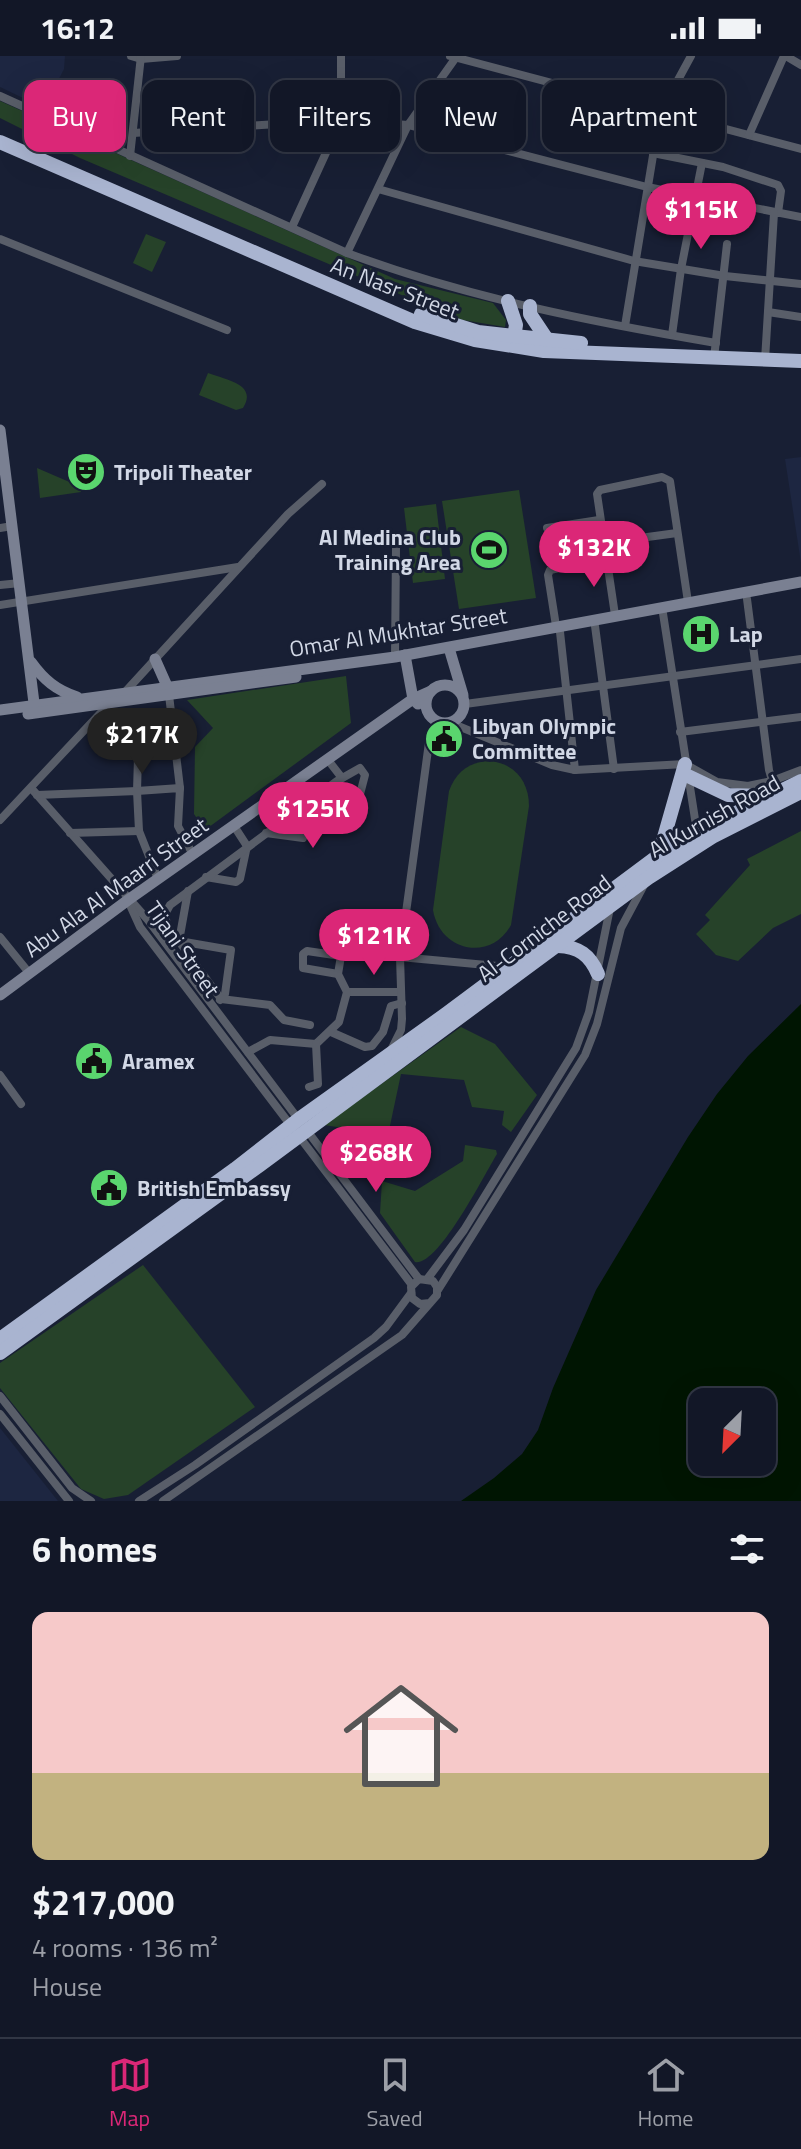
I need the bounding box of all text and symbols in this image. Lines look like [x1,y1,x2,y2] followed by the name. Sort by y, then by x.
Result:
[40,5,115,51] text: 16:12
[24,80,126,152] chip: Buy
[142,80,254,152] chip: Rent
[270,80,400,152] chip: Filters
[416,80,526,152] chip: New
[542,80,725,152] chip: Apartment
[645,183,757,251] pin: $115K
[664,189,738,228] text: $115K
[326,248,464,328] street label: An Nasr Street
[65,451,107,493] theatre icon: Tripoli Theater
[114,455,252,489] place label: Tripoli Theater
[319,520,461,579] place label: Al Medina Club Training Area
[538,521,650,589] pin: $132K
[557,527,631,566] text: $132K
[468,529,510,571] sports icon: Al Medina Club Training Area
[287,598,509,666] street label: Omar Al Mukhtar Street
[680,613,722,655] hospital icon: Lap
[729,617,763,651] place label: Lap
[86,708,198,776] pin: $217K
[472,709,616,768] place label: Libyan Olympic Committee
[105,714,179,753] text: $217K
[423,718,465,760] public building icon: Libyan Olympic Committee
[642,766,786,866] street label: Al Kurnish Road
[257,782,369,850] pin: $125K
[276,788,350,827] text: $125K
[17,808,215,966] street label: Abu Ala Al Maarri Street
[470,866,618,990] street label: Al-Corniche Road
[137,894,229,1004] street label: Tijani Street
[318,909,430,977] pin: $121K
[337,915,411,954] text: $121K
[73,1040,115,1082] public building icon: Aramex
[122,1044,195,1078] place label: Aramex
[320,1126,432,1194] pin: $268K
[339,1132,413,1171] text: $268K
[88,1167,130,1209] public building icon: British Embassy
[137,1171,291,1205] place label: British Embassy
[688,1388,776,1476] north arrow
[688,1388,776,1476] map controls
[32,1523,157,1575] text: 6 homes
[725,1527,769,1571] icon: filters
[329,1664,473,1808] icon: home
[32,1876,174,1928] text: $217,000
[32,1928,218,1967] text: 4 rooms · 136 m²
[32,1967,102,2006] text: House
[108,2053,152,2135] tab: Map
[367,2053,423,2135] tab: Saved
[638,2053,693,2135] tab: Home

